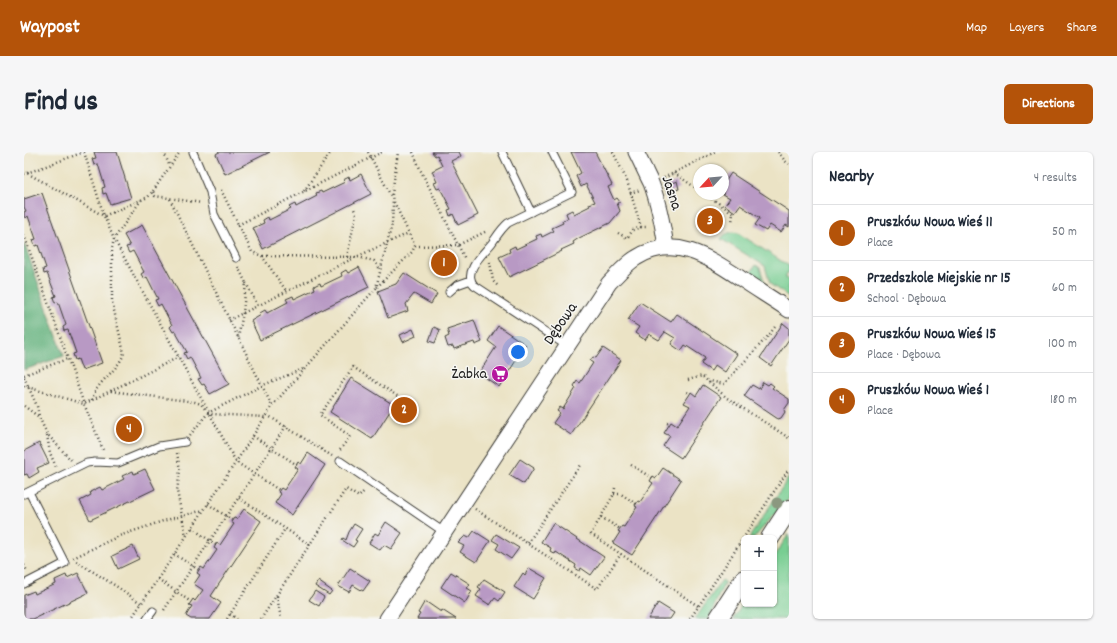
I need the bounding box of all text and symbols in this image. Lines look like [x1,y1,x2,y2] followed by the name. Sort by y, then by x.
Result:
[20,15,80,42] text: Waypost
[966,18,987,38] text: Map
[1009,18,1044,38] text: Layers
[1066,18,1097,38] text: Share
[24,84,98,124] text: Find us
[1004,84,1093,124] button: Directions
[693,164,729,200] north arrow
[829,166,873,190] text: Nearby
[1034,169,1077,188] text: 4 results
[655,173,687,214] street label: Jasna
[697,206,723,236] pin: 3
[867,212,992,234] text: Pruszków Nowa Wieś 11
[841,223,843,242] text: 1
[1052,223,1077,242] text: 50 m
[867,234,893,253] text: Place
[431,248,457,278] pin: 1
[867,268,1011,290] text: Przedszkole Miejskie nr 15
[839,279,845,298] text: 2
[1052,279,1077,298] text: 60 m
[867,290,946,309] text: School · Dębowa
[538,298,584,350] street label: Dębowa
[867,324,996,346] text: Pruszków Nowa Wieś 15
[839,335,845,354] text: 3
[1048,335,1077,354] text: 100 m
[508,342,528,362] your location
[867,346,940,365] text: Place · Dębowa
[451,363,487,386] place label: Żabka
[490,364,510,384] supermarket icon: Żabka
[867,380,989,402] text: Pruszków Nowa Wieś 1
[839,391,845,410] text: 4
[1050,391,1077,410] text: 180 m
[391,395,417,425] pin: 2
[867,402,893,421] text: Place
[116,414,142,444] pin: 4
[741,535,777,607] map controls
[741,535,777,571] button: +
[741,571,777,607] button: −

